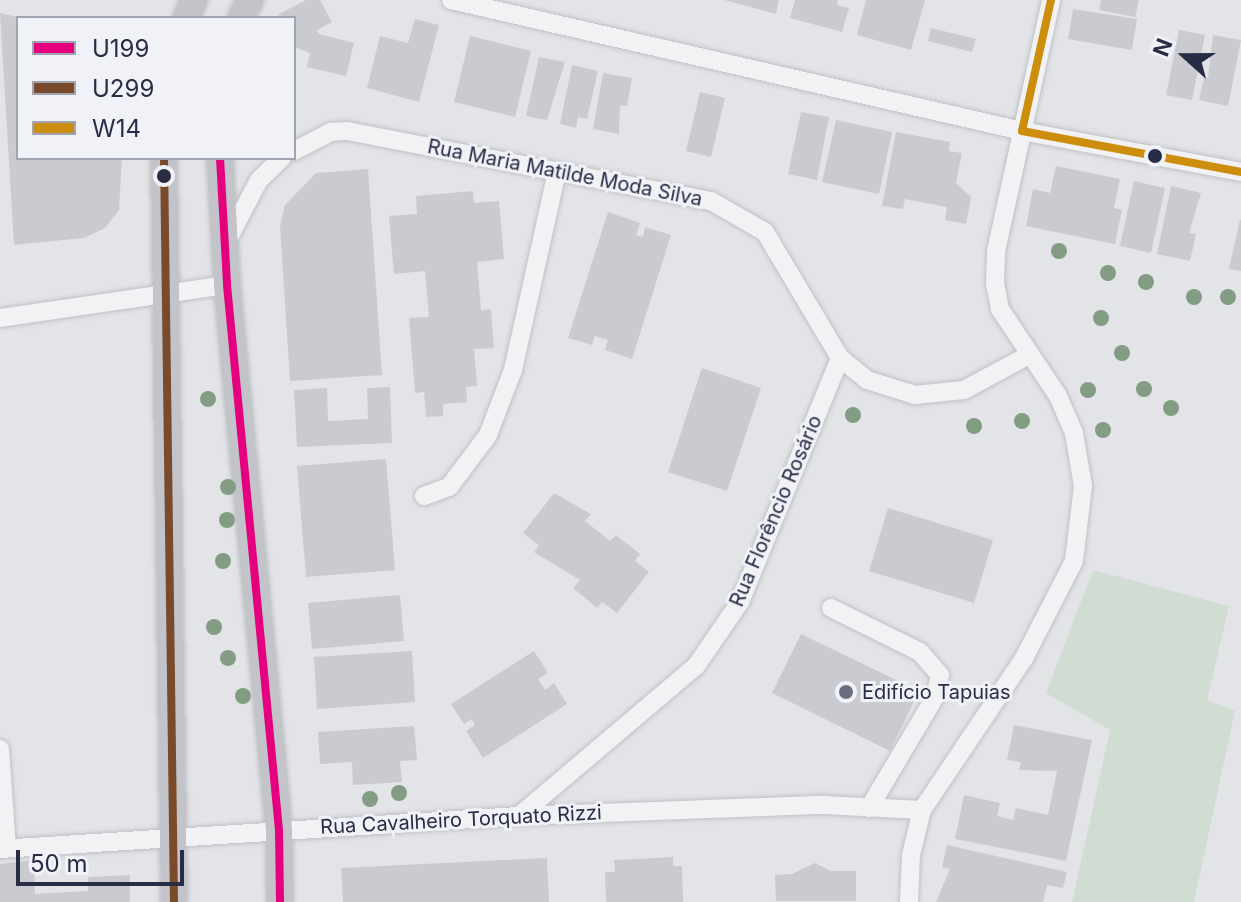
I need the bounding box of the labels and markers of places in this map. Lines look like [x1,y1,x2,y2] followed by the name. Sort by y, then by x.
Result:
[1147,148,1163,164] unlabelled marker
[156,168,172,184] unlabelled marker
[862,680,1011,704] place label: Edifício Tapuias
[837,683,855,701] marker: Edifício Tapuias

